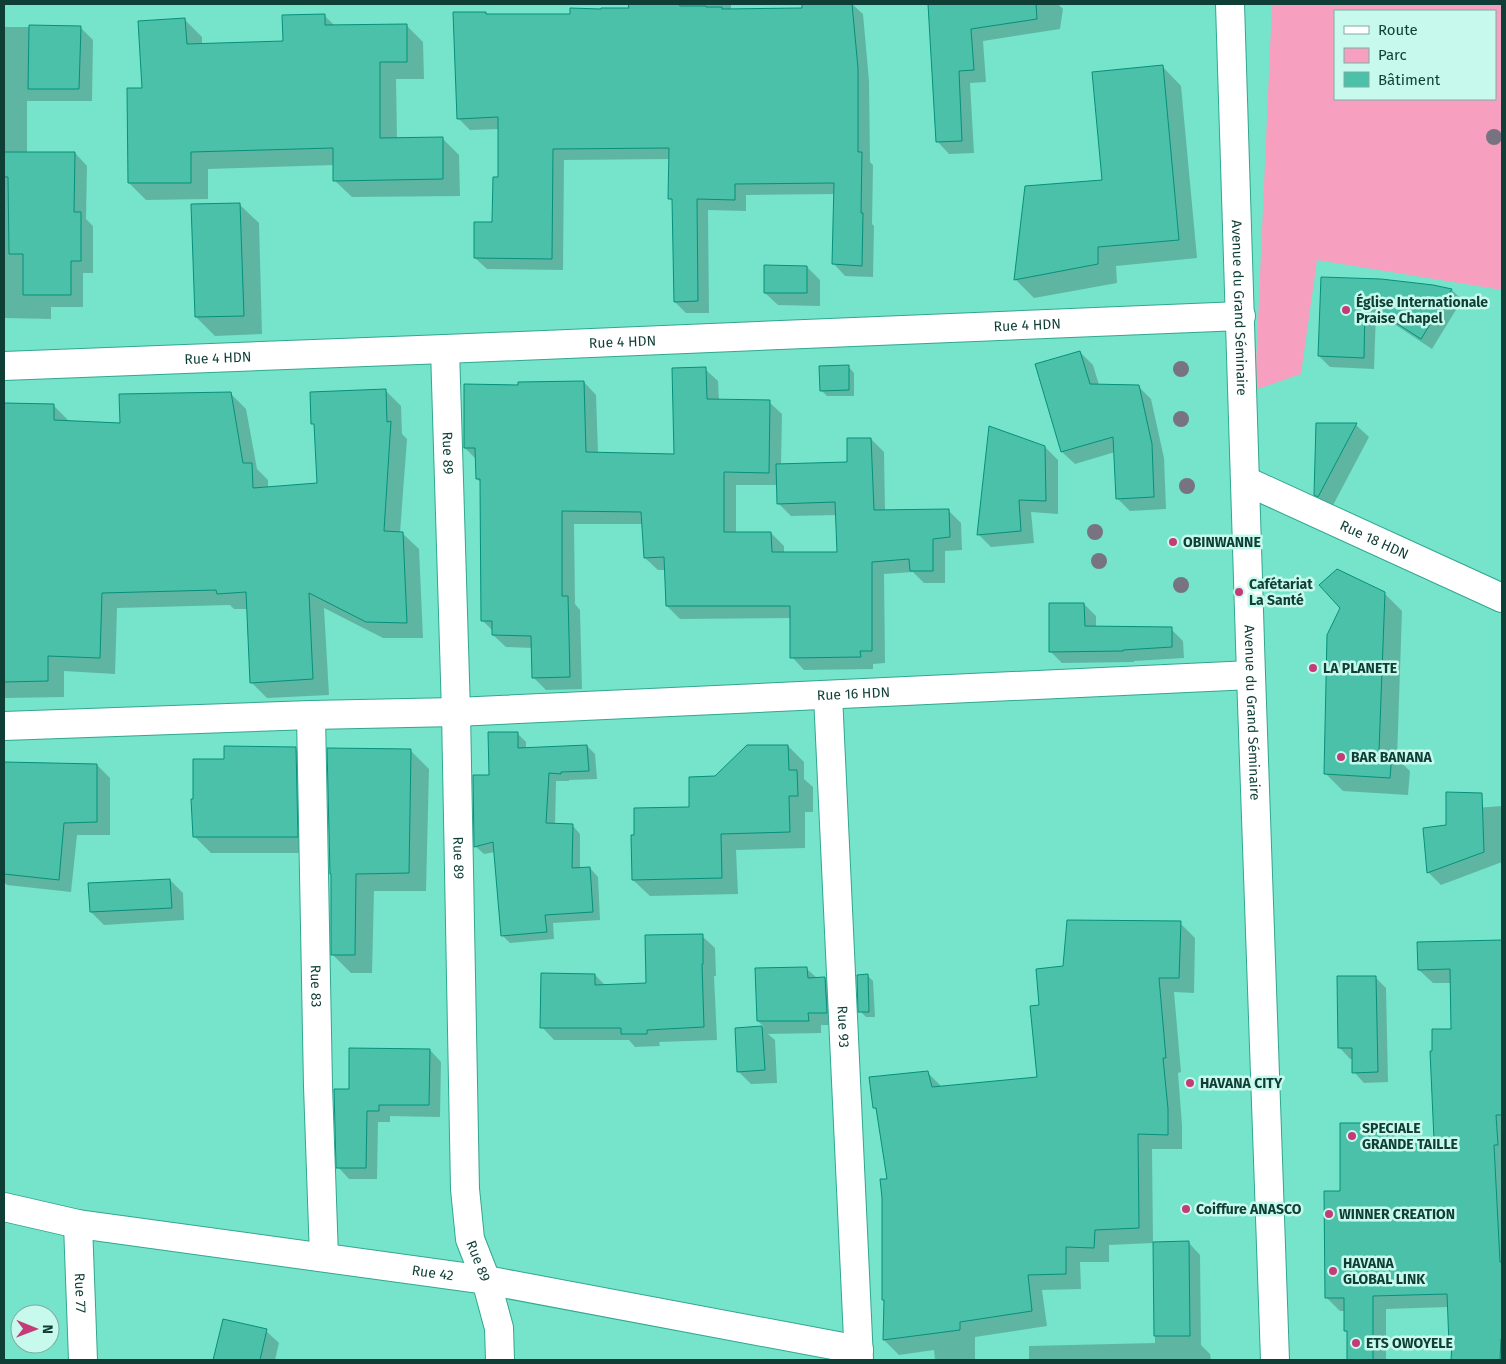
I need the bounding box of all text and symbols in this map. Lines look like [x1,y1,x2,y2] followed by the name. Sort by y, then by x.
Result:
[1334,10,1496,100] legend
[1378,21,1418,39] text: Route
[1378,46,1407,64] text: Parc
[1378,71,1441,89] text: Bâtiment
[1228,220,1250,396] street label: Avenue du Grand Séminaire
[1356,293,1488,327] place label: Église Internationale Praise Chapel
[1340,304,1352,316] marker: Église Internationale Praise Chapel
[993,315,1061,335] street label: Rue 4 HDN
[589,332,657,352] street label: Rue 4 HDN
[184,348,252,368] street label: Rue 4 HDN
[439,431,457,475] street label: Rue 89
[1337,517,1411,563] street label: Rue 18 HDN
[1183,534,1261,551] place label: OBINWANNE
[1167,536,1179,548] marker: OBINWANNE
[1249,576,1313,609] place label: Cafétariat La Santé
[1233,586,1245,598] marker: Cafétariat La Santé
[1240,625,1263,801] street label: Avenue du Grand Séminaire
[1323,660,1397,677] place label: LA PLANETE
[1307,662,1319,674] marker: LA PLANETE
[816,684,890,704] street label: Rue 16 HDN
[1351,749,1432,766] place label: BAR BANANA
[1335,751,1347,763] marker: BAR BANANA
[449,836,467,879] street label: Rue 89
[307,964,325,1007] street label: Rue 83
[833,1005,852,1048] street label: Rue 93
[1200,1075,1283,1092] place label: HAVANA CITY
[1184,1077,1196,1089] marker: HAVANA CITY
[1362,1120,1458,1153] place label: SPECIALE GRANDE TAILLE
[1346,1130,1358,1142] marker: SPECIALE GRANDE TAILLE
[1196,1201,1302,1218] place label: Coiffure ANASCO
[1180,1203,1192,1215] marker: Coiffure ANASCO
[1339,1206,1455,1223] place label: WINNER CREATION
[1323,1208,1335,1220] marker: WINNER CREATION
[462,1238,494,1284] street label: Rue 89
[1343,1255,1426,1288] place label: HAVANA GLOBAL LINK
[411,1262,455,1284] street label: Rue 42
[1327,1265,1339,1277] marker: HAVANA GLOBAL LINK
[71,1272,89,1313] street label: Rue 77
[10,1304,60,1354] north arrow
[39,1324,56,1334] text: N
[1366,1335,1453,1352] place label: ETS OWOYELE
[1350,1337,1362,1349] marker: ETS OWOYELE

